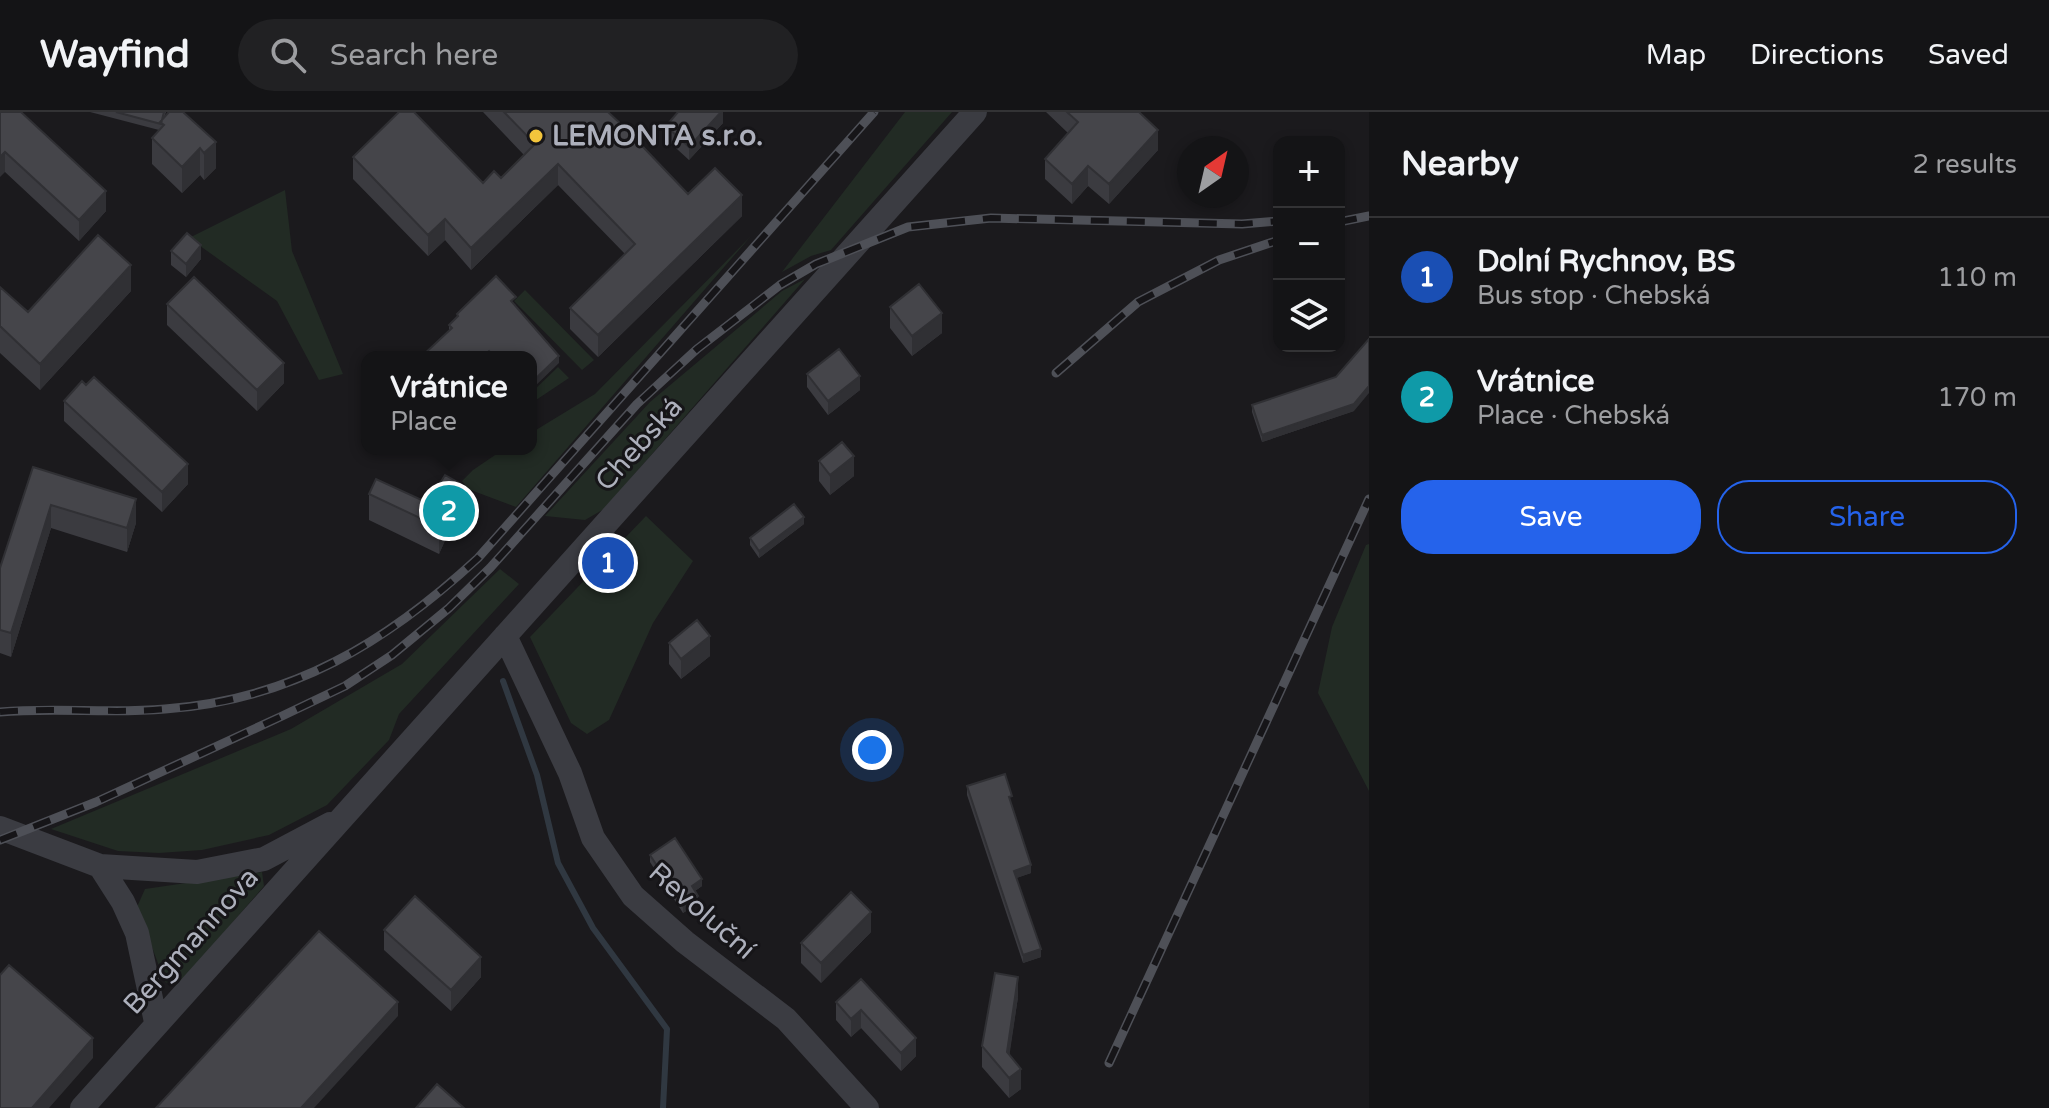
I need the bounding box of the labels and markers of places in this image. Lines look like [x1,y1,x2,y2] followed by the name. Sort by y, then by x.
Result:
[552,119,763,153] place label: LEMONTA s.r.o.
[527,127,545,145] marker: LEMONTA s.r.o.
[423,481,475,541] pin: 2
[582,533,634,593] pin: 1

